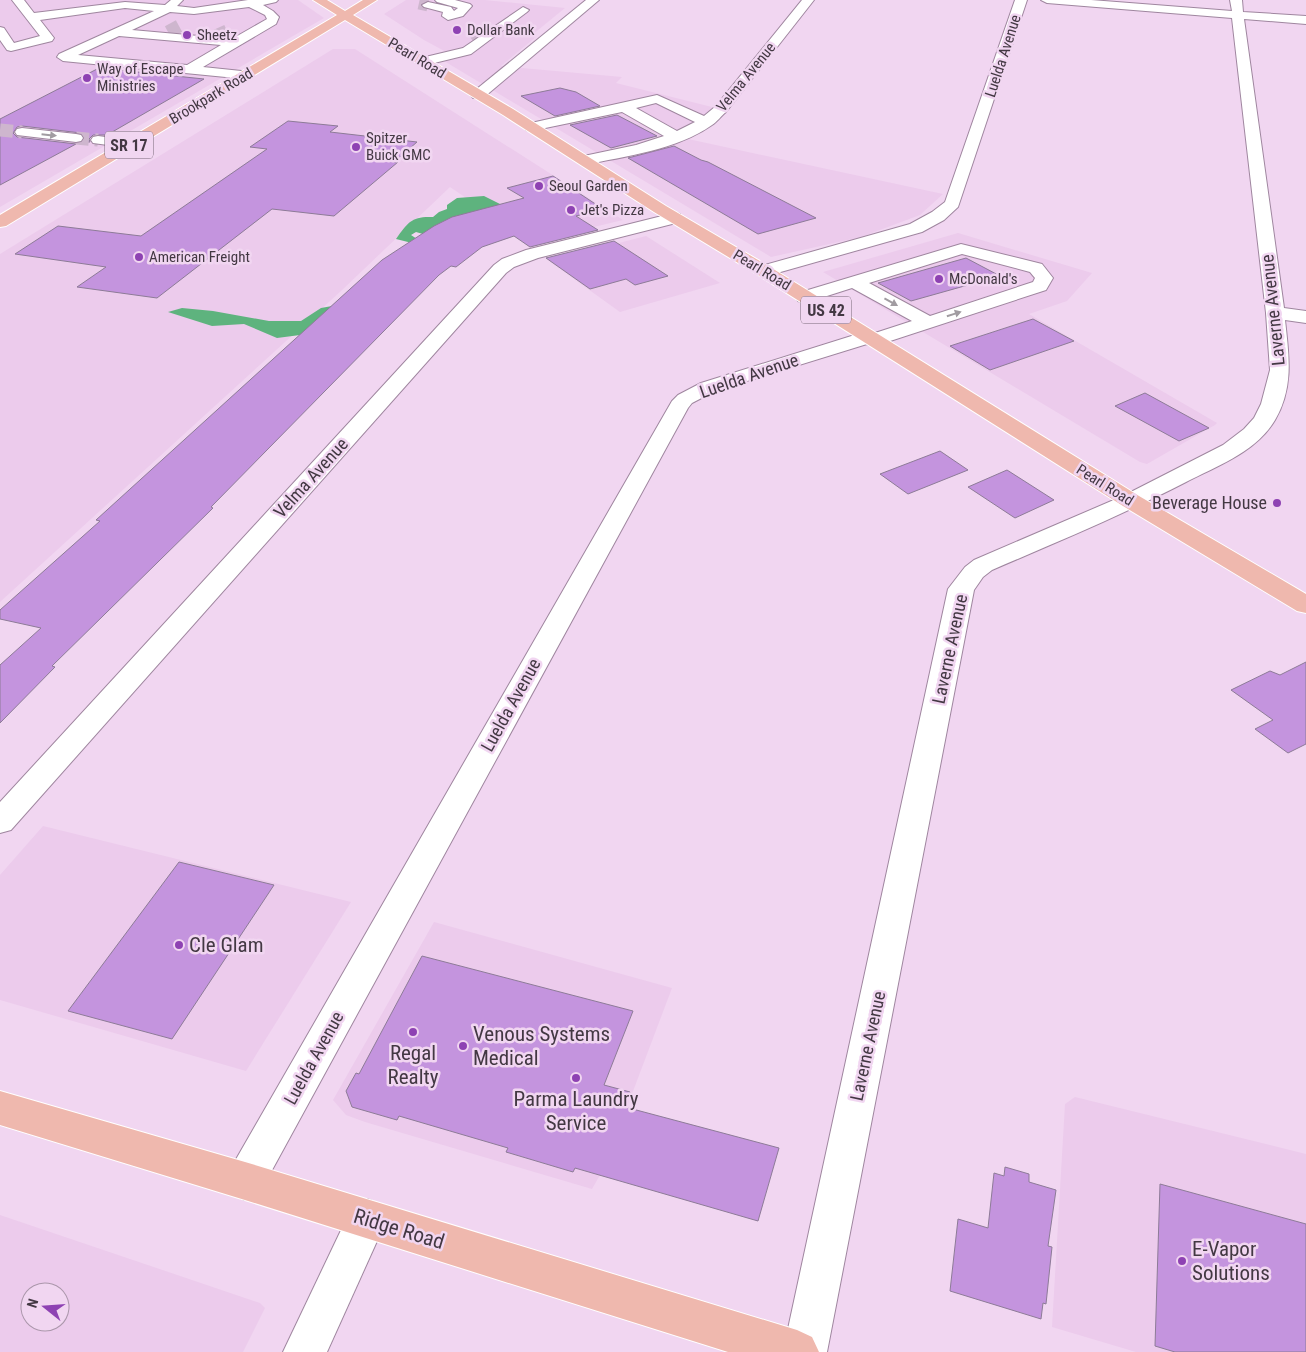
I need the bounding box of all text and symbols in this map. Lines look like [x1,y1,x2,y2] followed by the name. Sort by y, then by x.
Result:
[981,12,1025,100] street label: Luelda Avenue
[467,21,535,39] place label: Dollar Bank
[451,24,463,36] marker: Dollar Bank
[197,26,237,44] place label: Sheetz
[181,29,193,41] marker: Sheetz
[385,34,449,82] street label: Pearl Road
[713,39,779,115] street label: Velma Avenue
[97,60,184,95] place label: Way of Escape Ministries
[166,64,256,128] street label: Brookpark Road
[81,72,93,84] marker: Way of Escape Ministries
[366,129,431,164] place label: Spitzer Buick GMC
[41,131,57,139] one-way arrow
[105,132,153,158] road number: SR 17
[350,141,362,153] marker: Spitzer Buick GMC
[549,177,628,195] place label: Seoul Garden
[533,180,545,192] marker: Seoul Garden
[581,201,644,219] place label: Jet's Pizza
[565,204,577,216] marker: Jet's Pizza
[730,246,794,294] street label: Pearl Road
[149,248,250,266] place label: American Freight
[133,251,145,263] marker: American Freight
[1256,253,1289,367] street label: Laverne Avenue
[949,270,1018,288] place label: McDonald's
[933,273,945,285] marker: McDonald's
[801,296,851,324] road number: US 42
[884,298,898,306] one-way arrow
[946,310,961,317] one-way arrow
[697,349,801,402] street label: Luelda Avenue
[269,433,352,522] street label: Velma Avenue
[1073,460,1137,510] street label: Pearl Road
[1152,492,1267,513] place label: Beverage House
[1271,497,1283,509] marker: Beverage House
[928,592,971,706] street label: Laverne Avenue
[476,655,545,755] street label: Luelda Avenue
[189,933,263,957] place label: Cle Glam
[173,939,185,951] marker: Cle Glam
[846,989,889,1103] street label: Laverne Avenue
[279,1008,348,1108] street label: Luelda Avenue
[473,1022,610,1070] place label: Venous Systems Medical
[407,1026,419,1038] marker: Regal Realty
[457,1040,469,1052] marker: Venous Systems Medical
[388,1041,439,1089] place label: Regal Realty
[570,1072,582,1084] marker: Parma Laundry Service
[514,1087,639,1135] place label: Parma Laundry Service
[351,1204,447,1254] street label: Ridge Road
[1192,1237,1270,1285] place label: E-Vapor Solutions
[1176,1255,1188,1267] marker: E-Vapor Solutions
[20,1282,70,1332] north arrow
[24,1297,41,1310] text: N

